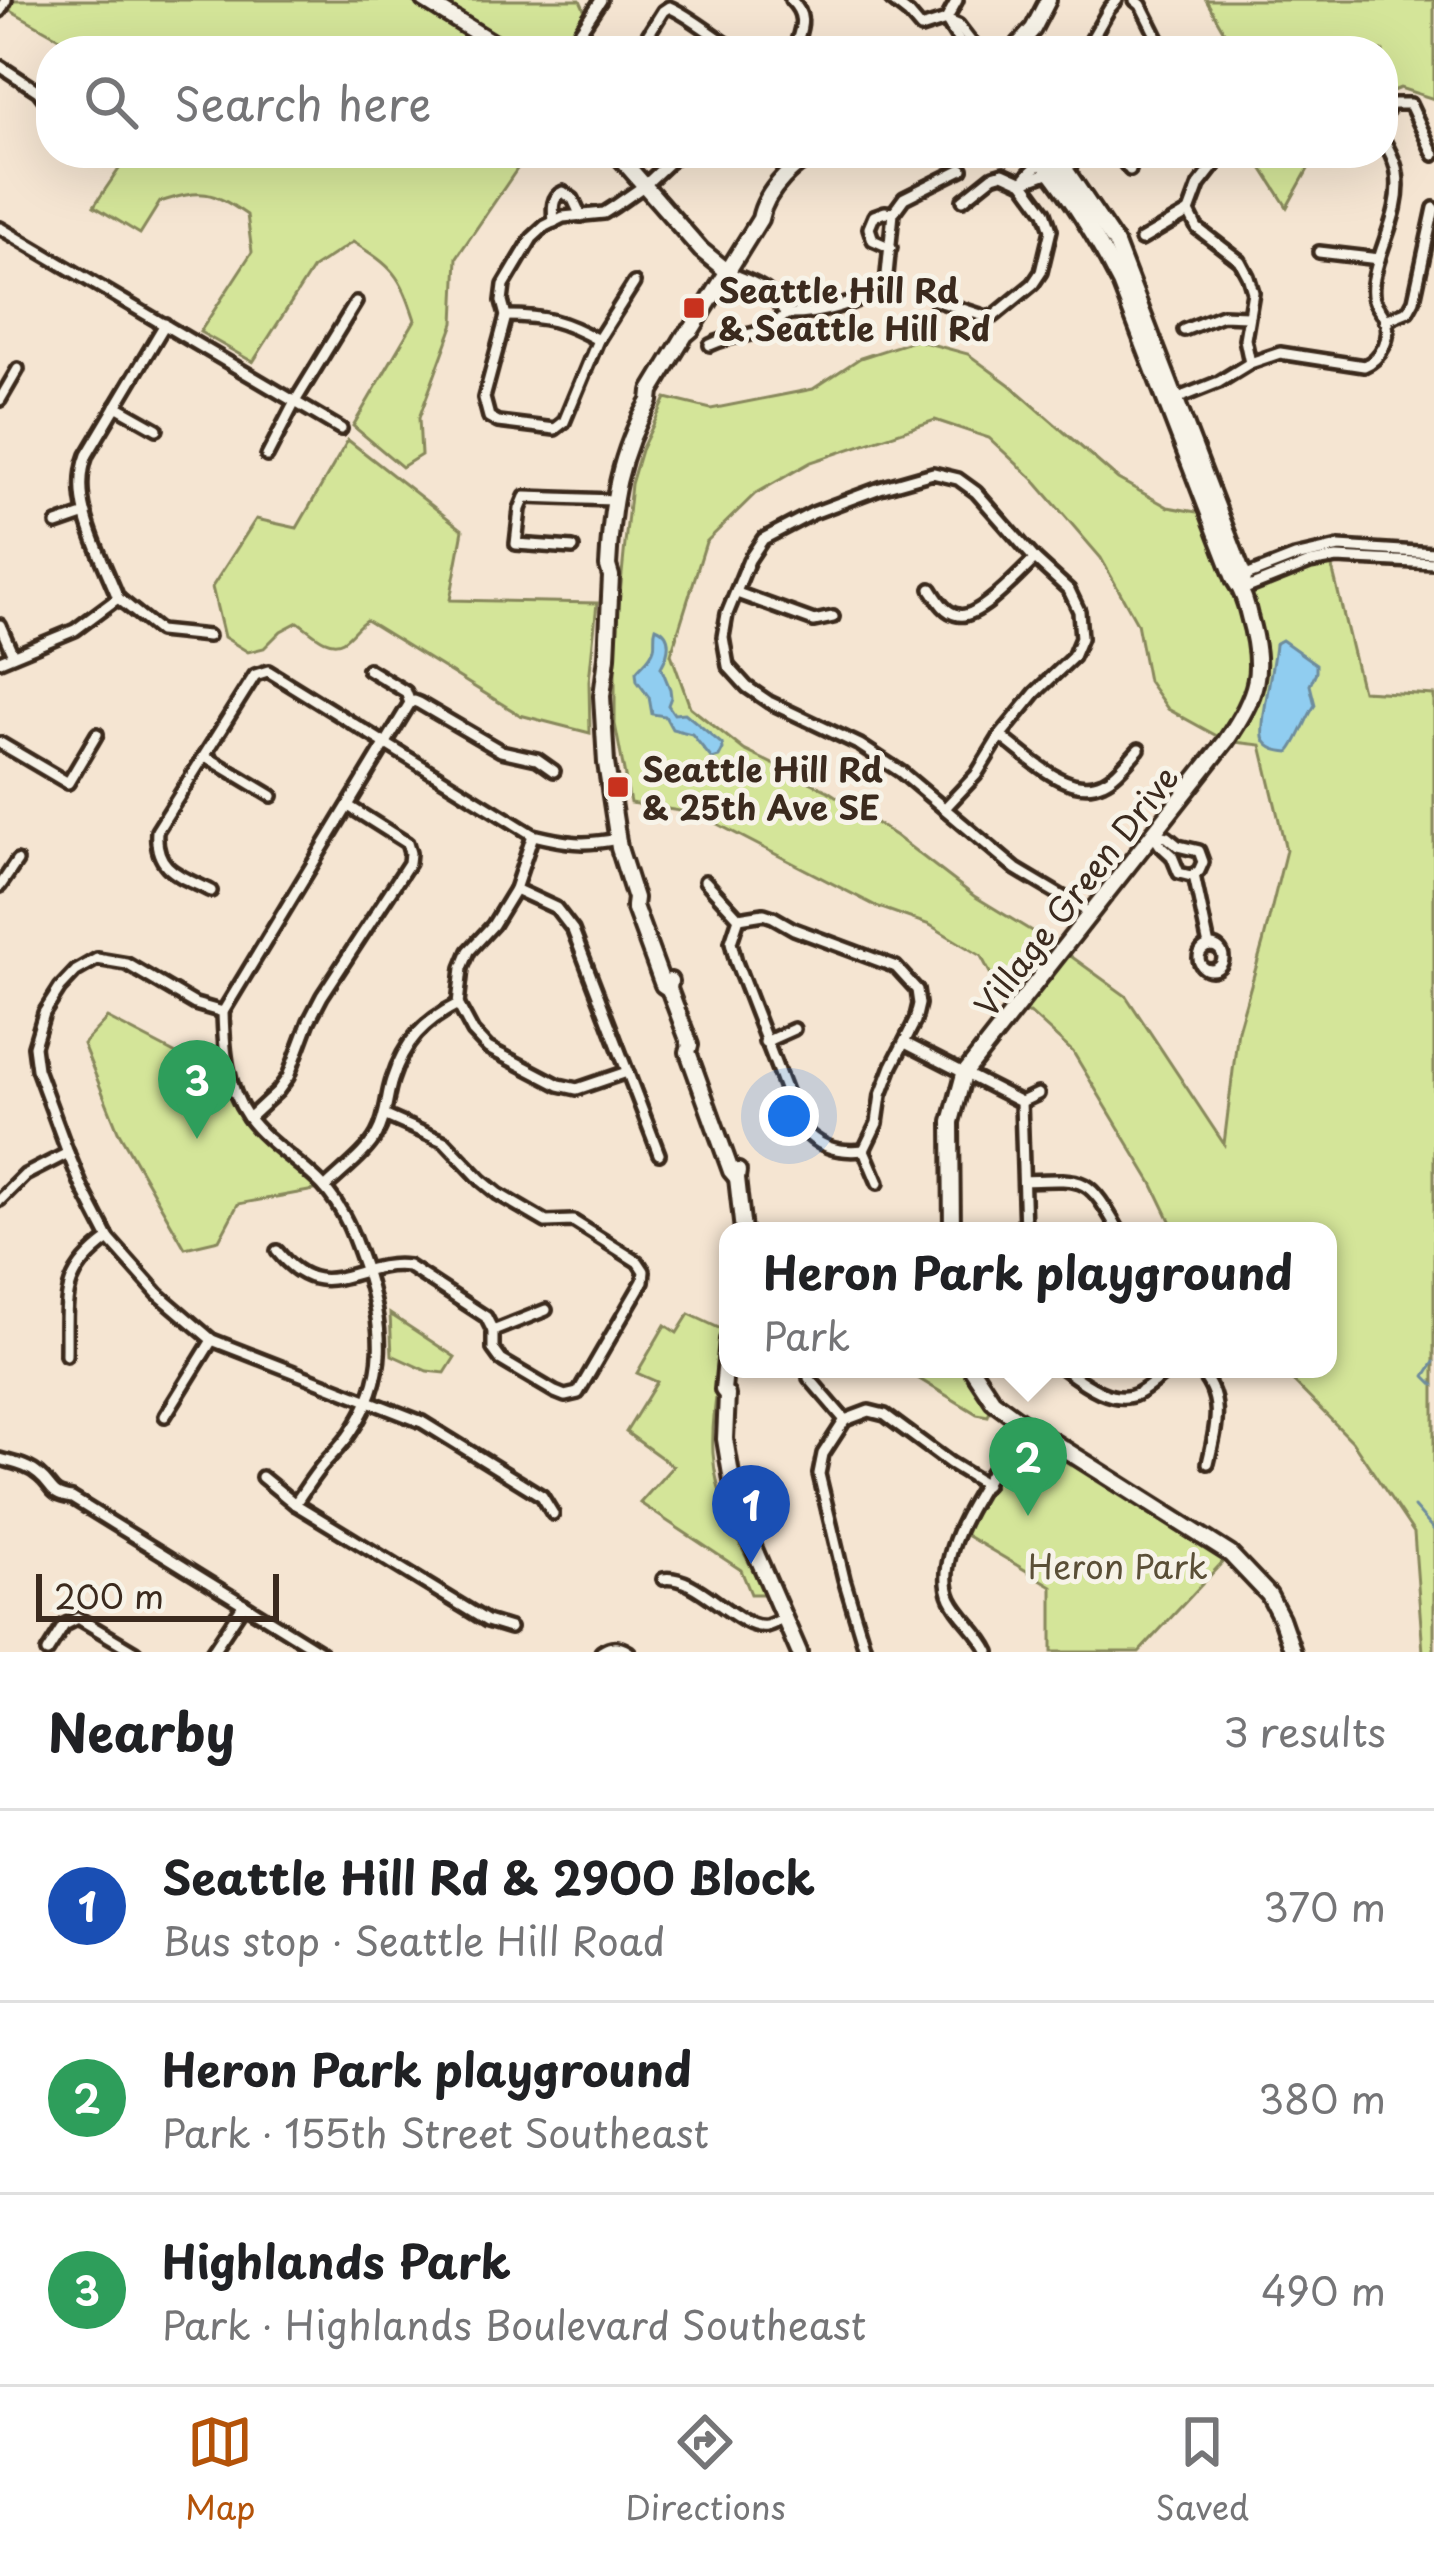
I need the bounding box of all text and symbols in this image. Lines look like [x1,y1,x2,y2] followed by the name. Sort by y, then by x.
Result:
[36,36,1398,168] search box
[174,68,431,136] text: Search here
[78,69,144,135] icon: search
[718,264,990,352] place label: Seattle Hill Rd & Seattle Hill Rd
[681,295,707,321] marker: Seattle Hill Rd & Seattle Hill Rd
[642,743,883,831] place label: Seattle Hill Rd & 25th Ave SE
[961,754,1189,1026] street label: Village Green Drive
[605,774,631,800] marker: Seattle Hill Rd & 25th Ave SE
[158,1040,236,1139] pin: 3
[759,1086,819,1146] your location
[719,1222,1337,1378] popup
[763,1237,1293,1305] text: Heron Park playground
[763,1305,850,1364] text: Park
[989,1417,1067,1516] pin: 2
[712,1465,790,1564] pin: 1
[1028,1540,1208,1590] park label: Heron Park
[36,1568,279,1621] scale bar
[54,1570,164,1620] text: 200 m
[48,1692,235,1769] text: Nearby
[1223,1701,1386,1760] text: 3 results
[162,1842,815,1910] text: Seattle Hill Rd & 2900 Block
[78,1876,96,1935] text: 1
[1263,1876,1386,1935] text: 370 m
[162,1910,665,1969] text: Bus stop · Seattle Hill Road
[162,2034,692,2102] text: Heron Park playground
[73,2068,101,2127] text: 2
[1258,2068,1386,2127] text: 380 m
[162,2102,709,2161] text: Park · 155th Street Southeast
[162,2226,511,2294] text: Highlands Park
[74,2260,100,2319] text: 3
[1261,2260,1386,2319] text: 490 m
[162,2294,866,2353] text: Park · Highlands Boulevard Southeast
[185,2409,255,2531] tab: Map
[625,2409,786,2531] tab: Directions
[1155,2409,1249,2531] tab: Saved

